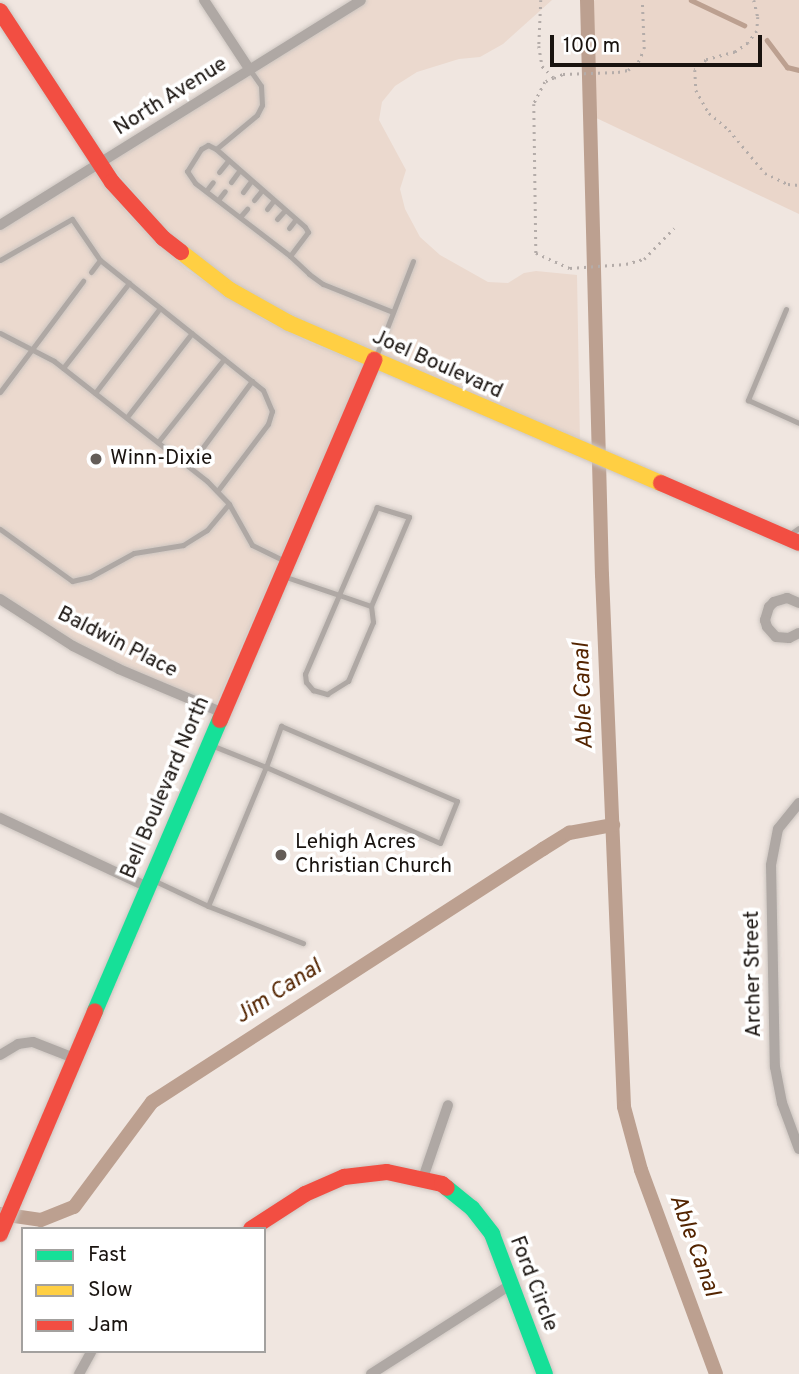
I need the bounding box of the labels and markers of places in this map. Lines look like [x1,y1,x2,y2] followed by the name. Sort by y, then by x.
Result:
[110,446,212,472] place label: Winn-Dixie
[88,451,104,467] marker: Winn-Dixie
[295,830,452,880] place label: Lehigh Acres Christian Church
[273,847,289,863] marker: Lehigh Acres Christian Church

